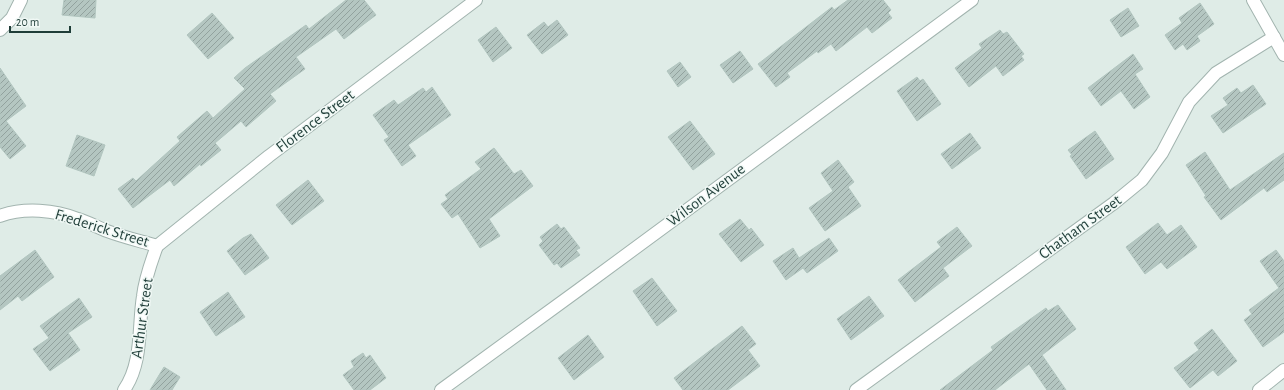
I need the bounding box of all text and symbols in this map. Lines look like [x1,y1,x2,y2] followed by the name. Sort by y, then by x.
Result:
[10,8,70,34] scale bar
[16,16,39,28] text: 20 m
[273,87,357,155] street label: Florence Street
[664,161,748,229] street label: Wilson Avenue
[1036,192,1124,262] street label: Chatham Street
[53,206,151,250] street label: Frederick Street
[128,277,156,359] street label: Arthur Street

